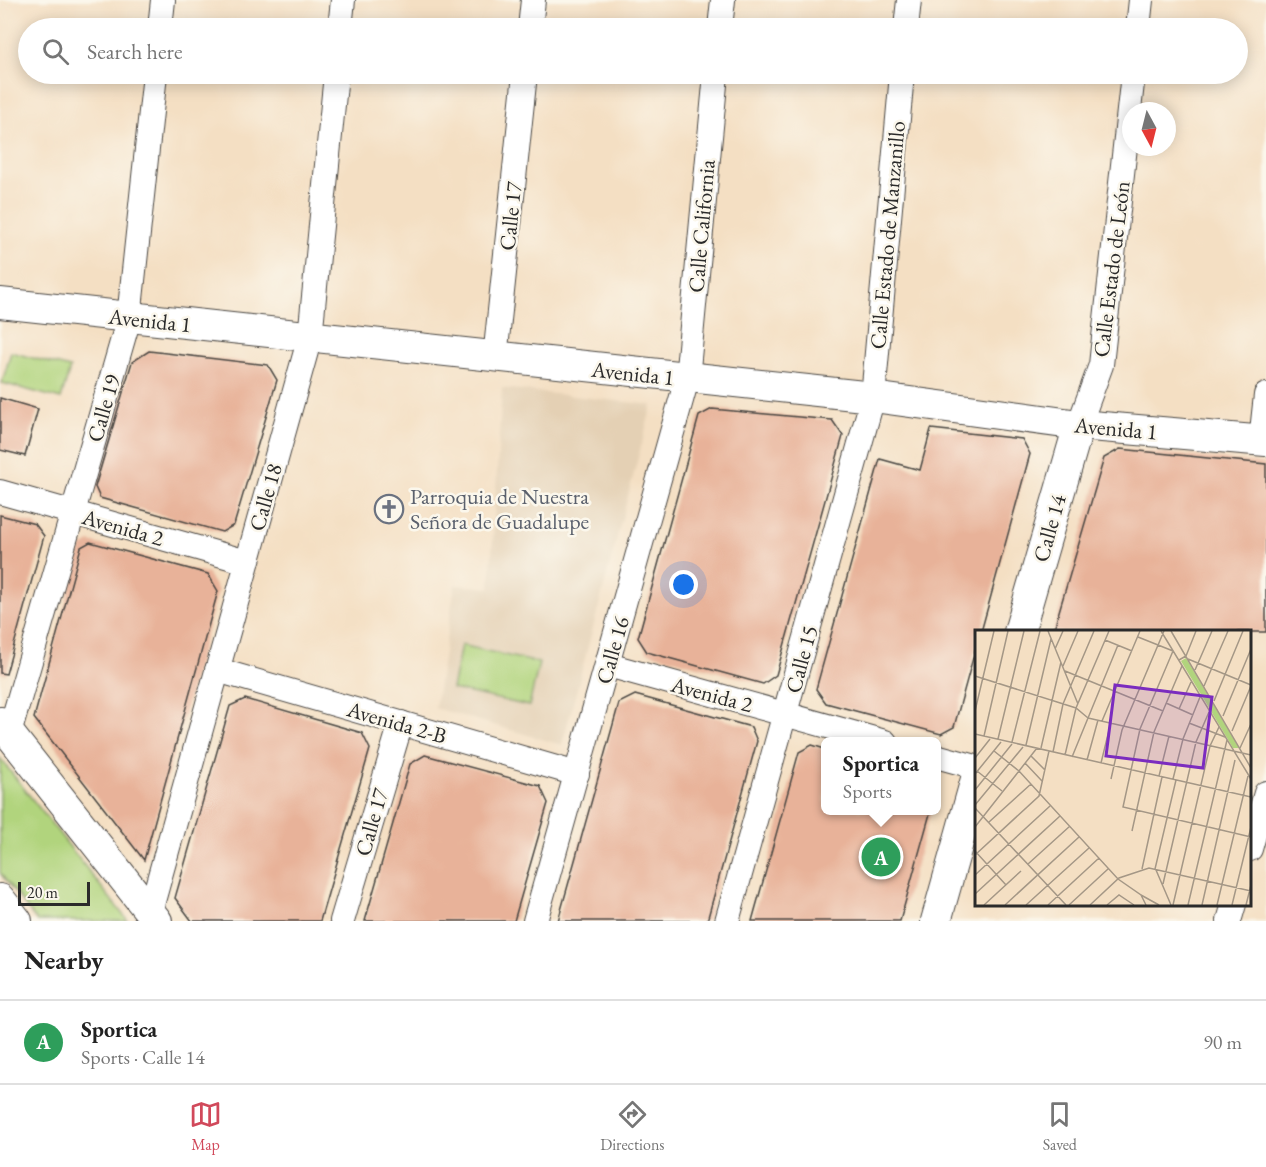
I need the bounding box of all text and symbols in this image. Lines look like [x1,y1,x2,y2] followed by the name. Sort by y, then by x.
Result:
[18,18,1248,84] search box
[39,35,72,68] icon: search
[87,37,182,66] text: Search here
[1122,102,1176,156] north arrow
[863,120,912,350] street label: Calle Estado de Manzanillo
[681,158,722,294] street label: Calle California
[1086,179,1137,359] street label: Calle Estado de León
[492,180,529,252] street label: Calle 17
[106,302,193,339] street label: Avenida 1
[589,355,676,392] street label: Avenida 1
[80,371,127,445] street label: Calle 19
[1072,410,1159,447] street label: Avenida 1
[242,460,289,534] street label: Calle 18
[410,482,590,536] place label: Parroquia de Nuestra Señora de Guadalupe
[1026,491,1073,565] street label: Calle 14
[373,493,405,525] church icon: Parroquia de Nuestra Señora de Guadalupe
[78,502,167,553] street label: Avenida 2
[669,570,698,599] your location
[589,613,636,687] street label: Calle 16
[779,622,824,696] street label: Calle 15
[975,630,1251,906] inset map
[667,669,756,719] street label: Avenida 2
[343,694,450,751] street label: Avenida 2-B
[821,737,941,815] popup
[843,749,919,778] text: Sportica
[843,778,892,804] text: Sports
[348,785,395,859] street label: Calle 17
[862,834,900,880] pin: A
[18,879,90,906] scale bar
[27,882,58,903] text: 20 m
[24,943,104,977] text: Nearby
[81,1015,157,1044] text: Sportica
[36,1029,51,1055] text: A
[1203,1029,1242,1055] text: 90 m
[81,1044,205,1070] text: Sports · Calle 14
[189,1098,222,1155] tab: Map
[600,1098,665,1155] tab: Directions
[1043,1098,1077,1155] tab: Saved

